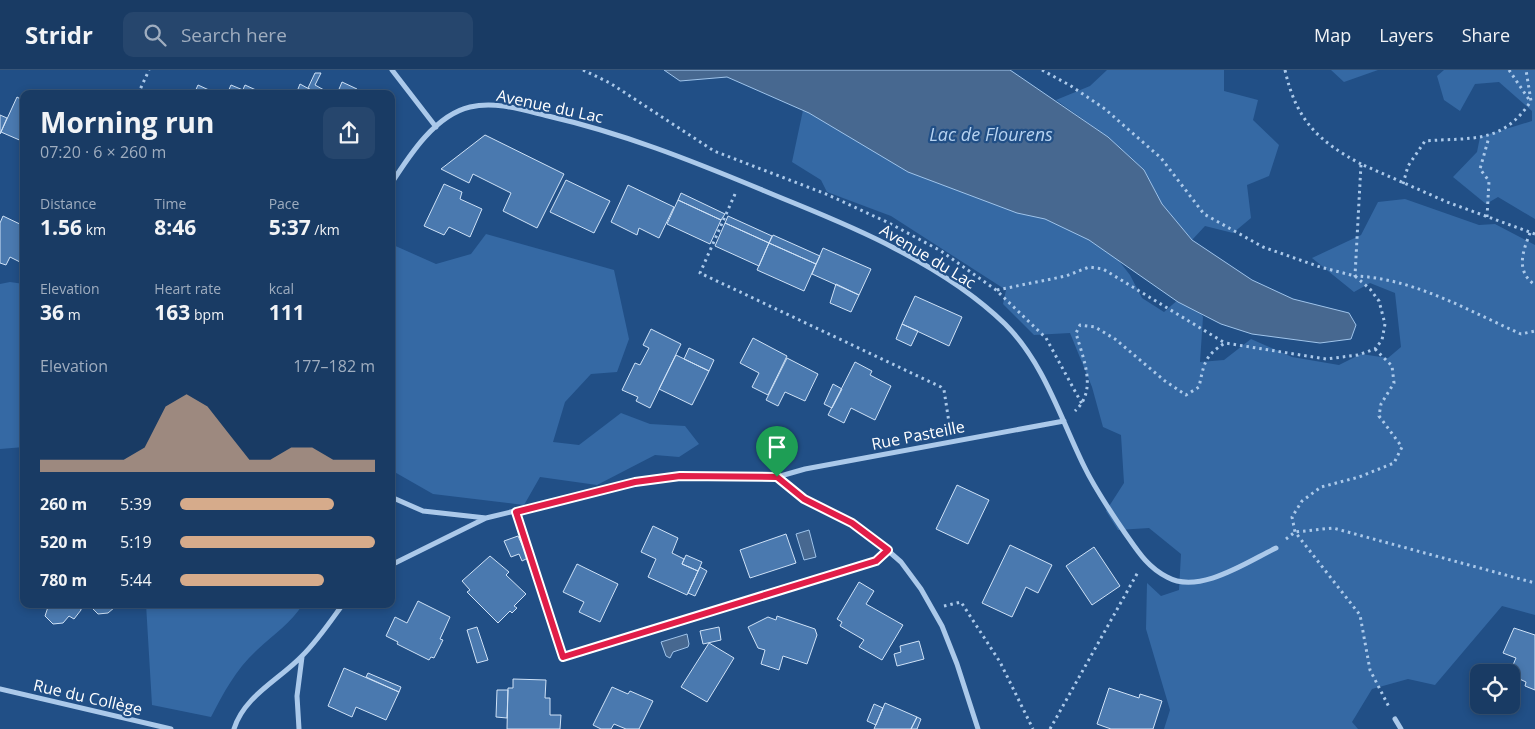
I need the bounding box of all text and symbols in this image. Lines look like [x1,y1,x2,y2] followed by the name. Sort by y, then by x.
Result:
[123,12,473,57] search box
[25,18,93,51] text: Stridr
[141,21,169,49] icon: search
[181,22,287,48] text: Search here
[1314,23,1351,47] text: Map
[1379,23,1434,47] text: Layers
[1462,23,1510,47] text: Share
[495,84,606,128] street label: Avenue du Lac
[40,103,214,141] text: Morning run
[323,107,375,159] button: share
[929,122,1053,146] water label: Lac de Flourens
[40,141,166,163] text: 07:20 · 6 × 260 m
[40,194,96,213] text: Distance
[154,194,186,213] text: Time
[269,194,299,213] text: Pace
[40,213,82,241] text: 1.56
[154,213,196,241] text: 8:46
[269,213,311,241] text: 5:37
[876,219,980,294] street label: Avenue du Lac
[82,220,106,239] text: km
[311,220,340,239] text: /km
[40,279,99,298] text: Elevation
[154,279,221,298] text: Heart rate
[269,279,294,298] text: kcal
[40,298,64,326] text: 36
[154,298,190,326] text: 163
[269,298,305,326] text: 111
[64,305,81,324] text: m
[190,305,224,324] text: bpm
[40,355,108,377] text: Elevation
[293,355,375,377] text: 177–182 m
[869,415,967,455] street label: Rue Pasteille
[756,426,798,477] pin
[763,433,791,461] icon: arrive
[40,493,87,515] text: 260 m
[120,493,152,515] text: 5:39
[40,531,87,553] text: 520 m
[120,531,152,553] text: 5:19
[40,569,87,591] text: 780 m
[120,569,152,591] text: 5:44
[1470,664,1520,714] map controls
[1470,664,1520,714] button: locate
[31,674,145,720] street label: Rue du Collège

